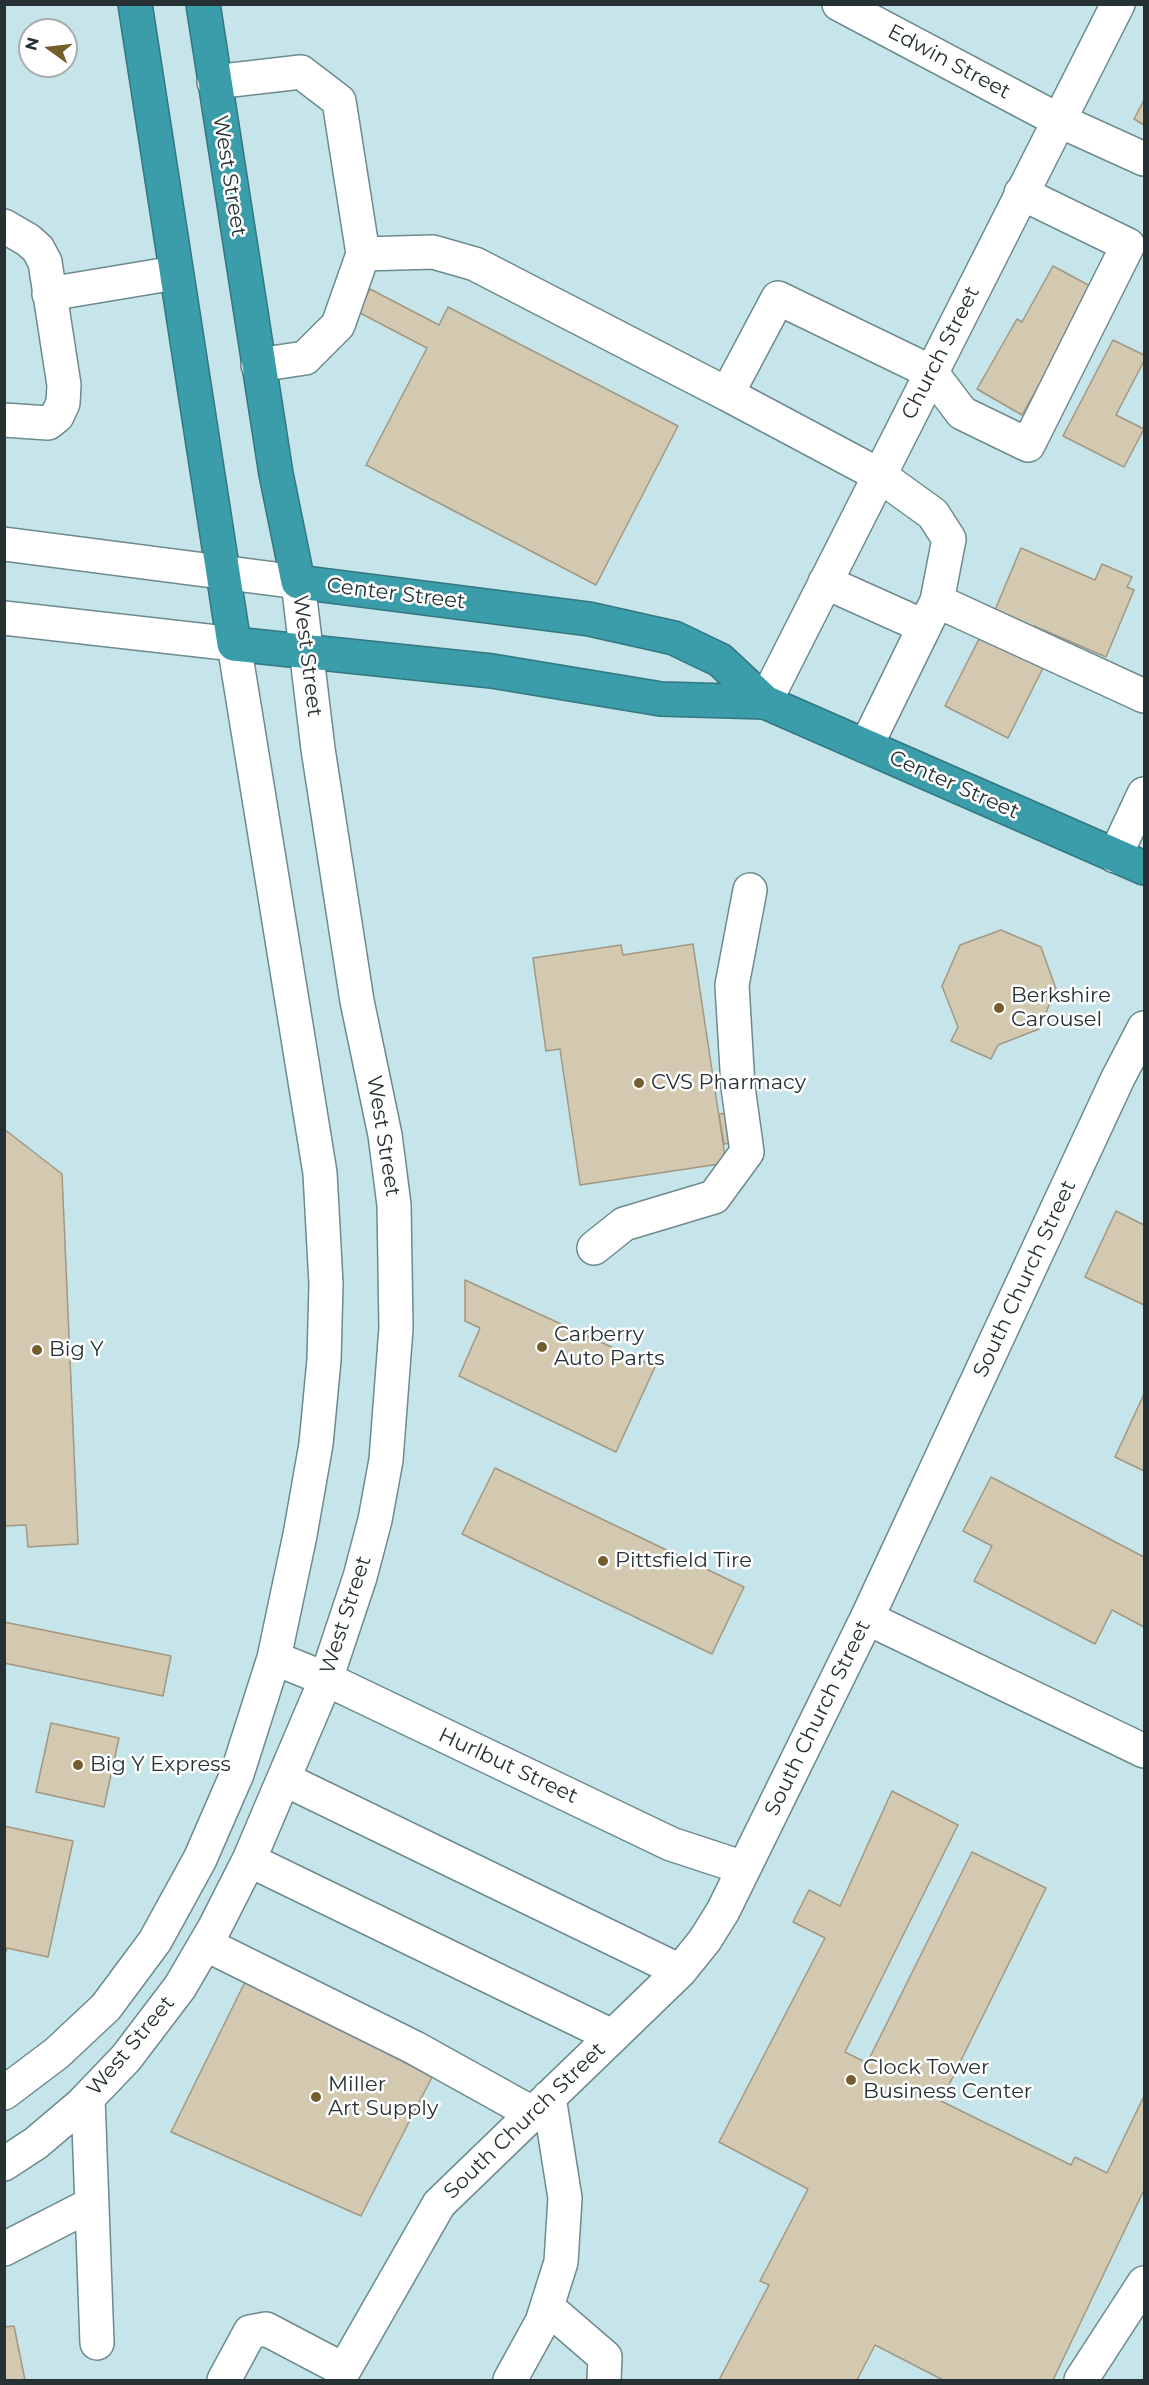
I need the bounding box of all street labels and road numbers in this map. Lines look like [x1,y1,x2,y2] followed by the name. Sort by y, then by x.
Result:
[883,19,1015,105] street label: Edwin Street
[207,113,251,239] street label: West Street
[897,282,985,424] street label: Church Street
[325,573,467,615] street label: Center Street
[287,594,327,718] street label: West Street
[885,745,1023,825] street label: Center Street
[361,1073,405,1199] street label: West Street
[968,1176,1082,1382] street label: South Church Street
[315,1553,377,1677] street label: West Street
[760,1616,876,1820] street label: South Church Street
[434,1723,582,1809] street label: Hurlbut Street
[82,1991,180,2101] street label: West Street
[439,2037,611,2205] street label: South Church Street

